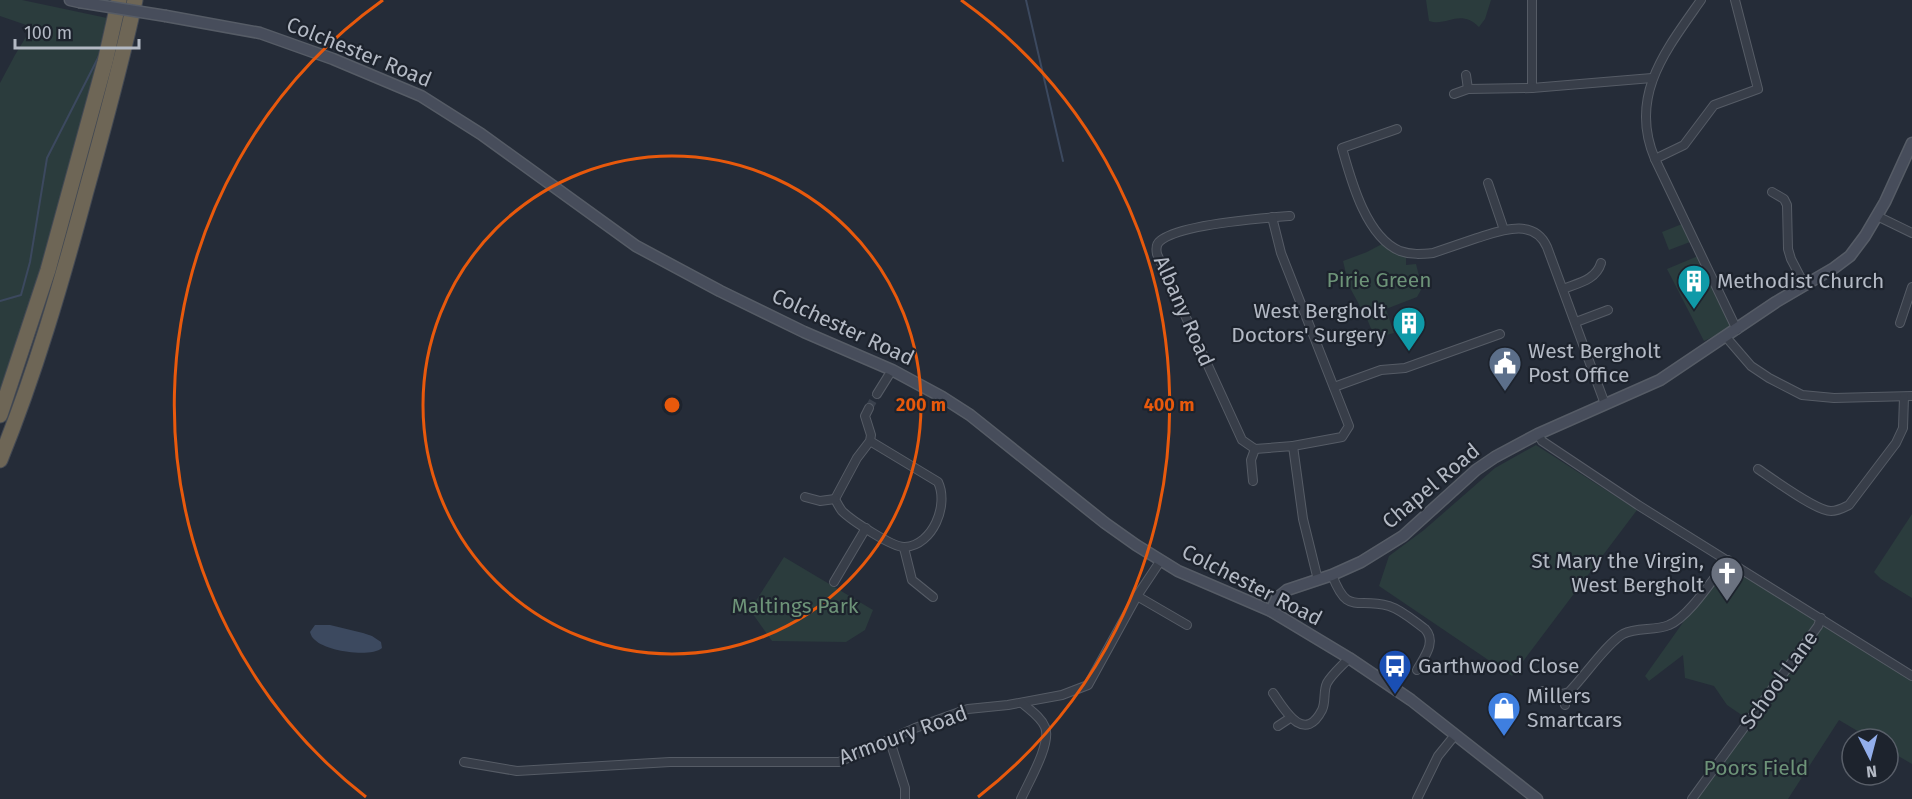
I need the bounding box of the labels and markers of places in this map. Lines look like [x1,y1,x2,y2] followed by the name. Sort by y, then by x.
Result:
[1676,263,1712,310] building icon: Methodist Church
[1717,268,1884,294] place label: Methodist Church
[1231,298,1387,348] place label: West Bergholt Doctors' Surgery
[1391,305,1427,352] building icon: West Bergholt Doctors' Surgery
[1528,338,1661,388] place label: West Bergholt Post Office
[1487,345,1523,392] public building icon: West Bergholt Post Office
[662,395,682,415] centre of rings
[1531,548,1704,598] place label: St Mary the Virgin, West Bergholt
[1709,555,1745,602] church icon: St Mary the Virgin, West Bergholt
[1377,648,1413,695] bus stop icon: Garthwood Close
[1418,653,1580,679] place label: Garthwood Close
[1527,683,1622,733] place label: Millers Smartcars
[1486,690,1522,737] shop icon: Millers Smartcars

